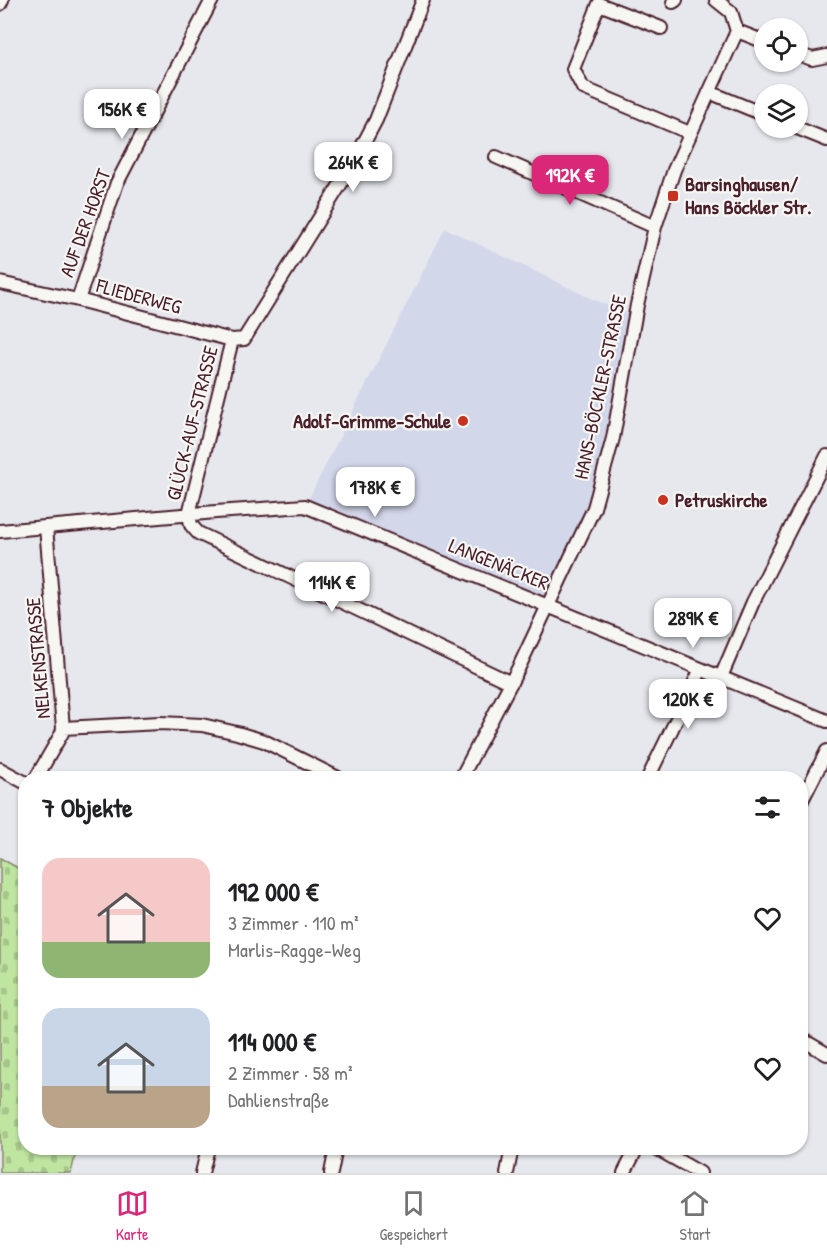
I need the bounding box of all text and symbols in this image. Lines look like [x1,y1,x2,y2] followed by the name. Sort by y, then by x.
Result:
[754,18,808,138] map controls
[754,18,808,72] button: locate
[754,84,808,138] button: layers
[73,89,171,140] pin: 156K €
[98,95,146,122] text: 156K €
[304,142,402,193] pin: 264K €
[328,148,378,175] text: 264K €
[521,155,619,206] pin: 192K €
[546,161,594,188] text: 192K €
[53,165,117,281] street label: AUF DER HORST
[685,170,811,220] place label: Barsinghausen/ Hans Böckler Str.
[666,189,680,203] marker: Barsinghausen/ Hans Böckler Str.
[93,271,185,320] street label: FLIEDERWEG
[567,292,632,482] street label: HANS-BÖCKLER-STRASSE
[159,343,224,503] street label: GLÜCK-AUF-STRASSE
[293,407,451,434] place label: Adolf-Grimme-Schule
[456,414,470,428] marker: Adolf-Grimme-Schule
[326,467,424,518] pin: 178K €
[350,473,400,500] text: 178K €
[675,486,767,513] place label: Petruskirche
[656,493,670,507] marker: Petruskirche
[445,531,553,596] street label: LANGENÄCKER
[283,562,381,613] pin: 114K €
[309,568,355,595] text: 114K €
[19,596,56,720] street label: NELKENSTRASSE
[644,598,742,649] pin: 289K €
[668,604,718,631] text: 289K €
[639,679,737,730] pin: 120K €
[663,685,713,712] text: 120K €
[42,790,133,825] text: 7 Objekte
[751,791,784,824] icon: filters
[228,874,319,909] text: 192 000 €
[90,882,162,954] icon: home
[751,902,784,935] icon: heart
[228,909,359,936] text: 3 Zimmer · 110 m²
[228,936,361,963] text: Marlis-Ragge-Weg
[228,1024,316,1059] text: 114 000 €
[90,1032,162,1104] icon: home
[751,1052,784,1085] icon: heart
[228,1059,353,1086] text: 2 Zimmer · 58 m²
[228,1086,329,1113] text: Dahlienstraße
[116,1187,149,1245] tab: Karte
[380,1187,447,1245] tab: Gespeichert
[678,1187,711,1245] tab: Start

